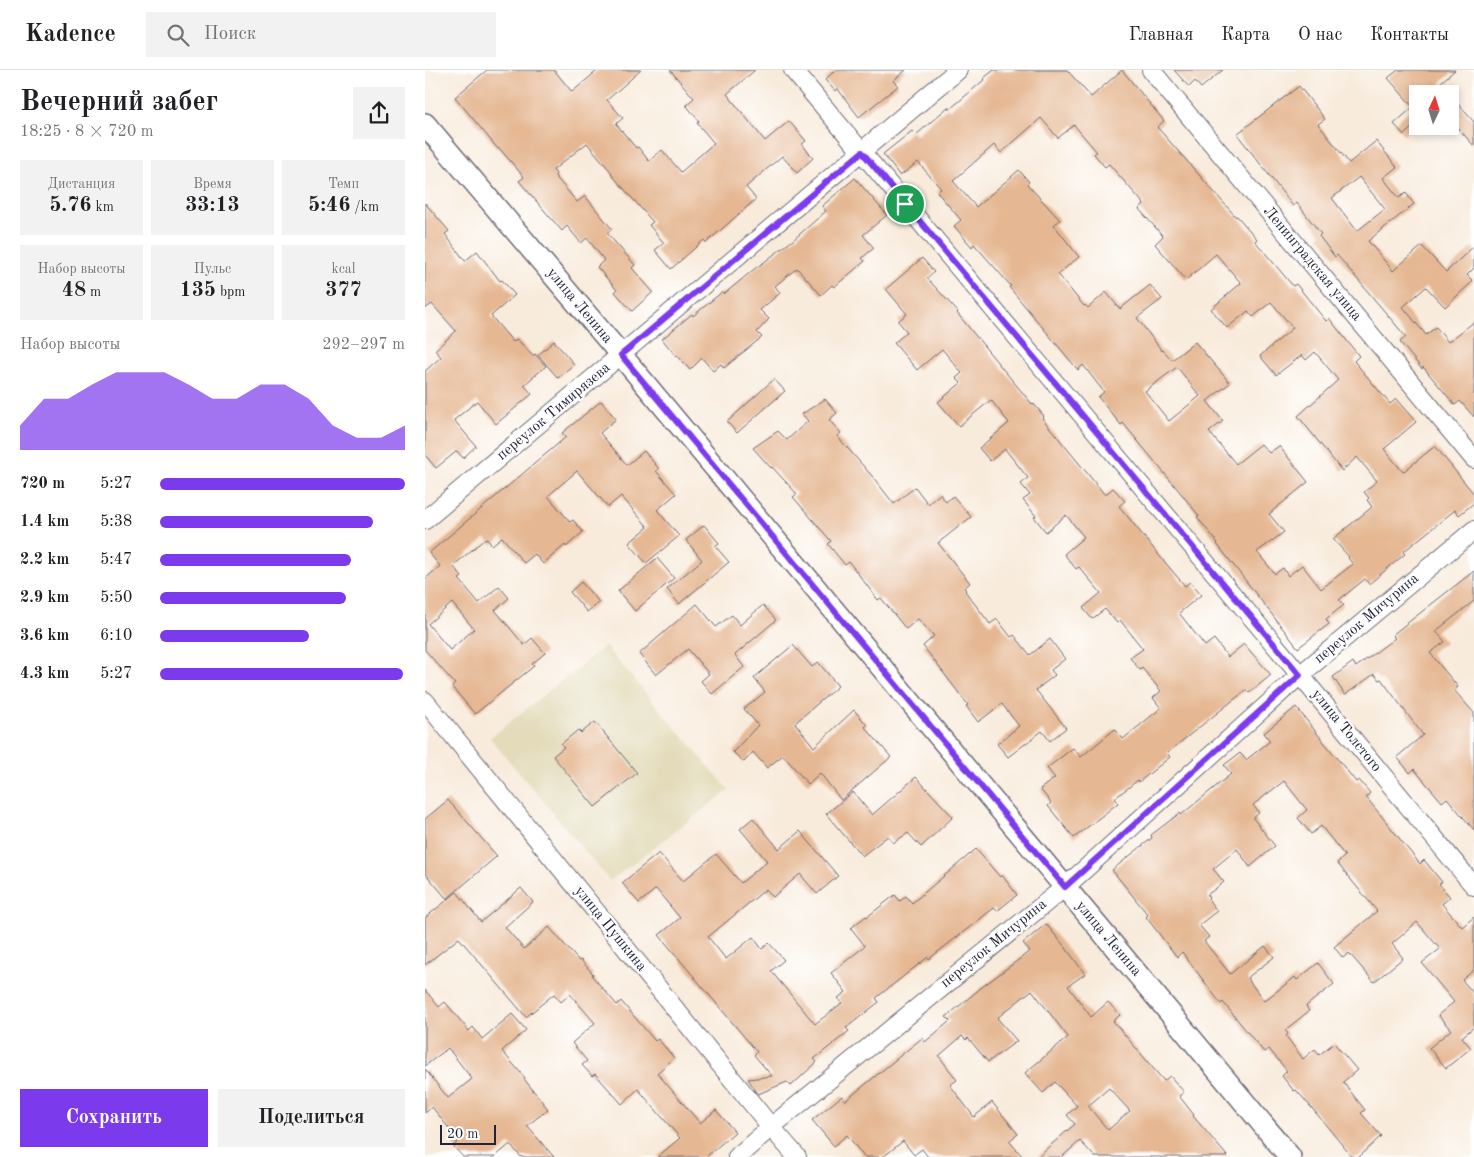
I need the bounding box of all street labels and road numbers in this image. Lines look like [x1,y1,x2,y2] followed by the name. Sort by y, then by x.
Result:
[1260,204,1364,324] street label: Ленинградская улица
[543,266,615,347] street label: улица Ленина
[495,360,614,464] street label: переулок Тимирязева
[1312,571,1423,667] street label: переулок Мичурина
[1308,687,1384,775] street label: улица Толстого
[571,883,649,975] street label: улица Пушкина
[938,897,1050,991] street label: переулок Мичурина
[1072,899,1144,980] street label: улица Ленина

